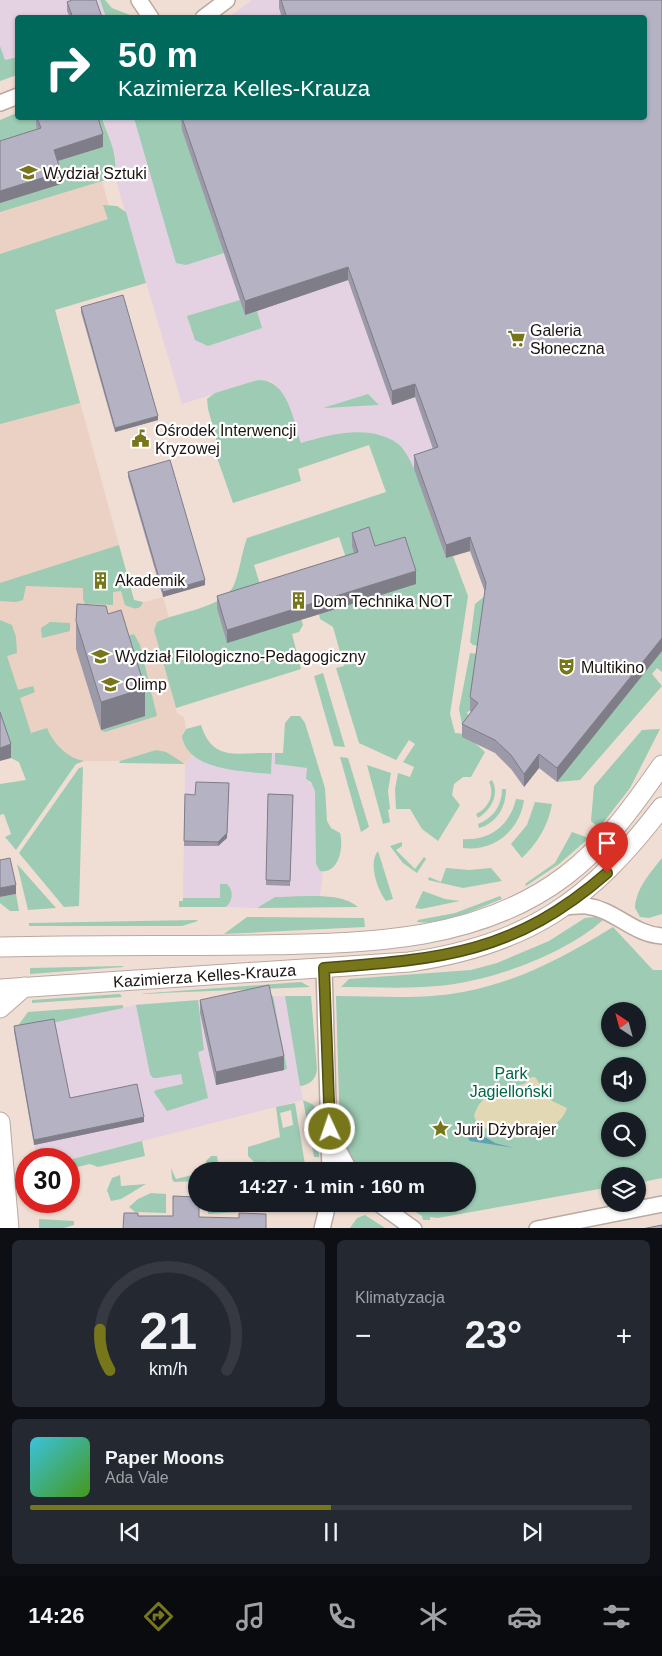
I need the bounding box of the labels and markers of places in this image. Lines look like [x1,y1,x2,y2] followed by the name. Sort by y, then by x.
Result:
[19,163,39,183] school or university icon: Wydział Sztuki
[43,165,147,182] place label: Wydział Sztuki
[530,322,605,357] place label: Galeria Słoneczna
[506,329,526,349] supermarket icon: Galeria Słoneczna
[155,422,296,457] place label: Ośrodek Interwencji Kryzowej
[131,429,151,449] public building icon: Ośrodek Interwencji Kryzowej
[91,570,111,590] building icon: Akademik
[115,572,186,589] place label: Akademik
[289,591,309,611] building icon: Dom Technika NOT
[313,593,453,610] place label: Dom Technika NOT
[91,646,111,666] school or university icon: Wydział Filologiczno-Pedagogiczny
[115,648,366,665] place label: Wydział Filologiczno-Pedagogiczny
[557,657,577,677] theatre icon: Multikino
[581,659,644,676] place label: Multikino
[101,674,121,694] school or university icon: Olimp
[125,676,167,693] place label: Olimp
[586,822,628,873] pin
[430,1119,450,1139] place icon: Jurij Dżybrajer
[454,1121,557,1138] place label: Jurij Dżybrajer

